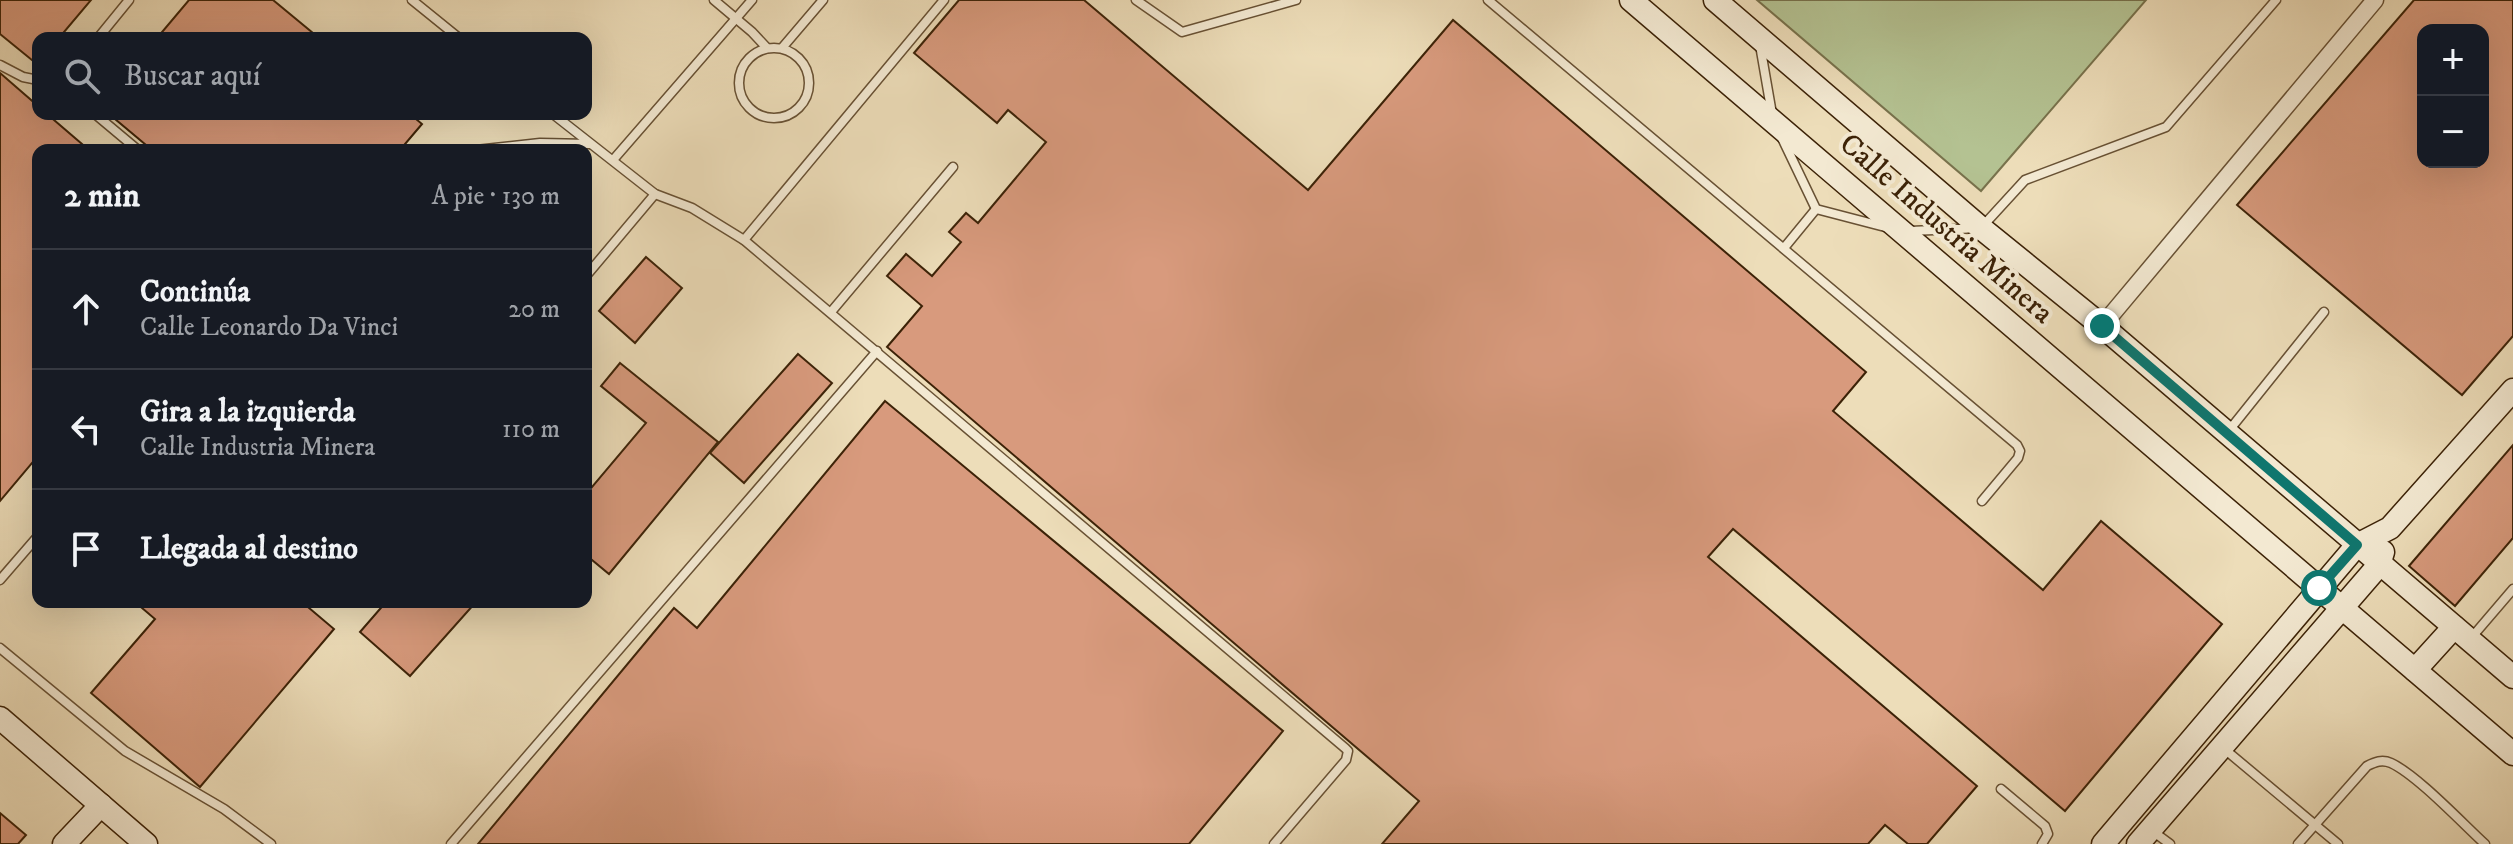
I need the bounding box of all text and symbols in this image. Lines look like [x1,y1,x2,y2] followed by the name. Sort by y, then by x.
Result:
[2417,24,2489,168] map controls
[2417,24,2489,96] button: +
[32,32,592,120] search box
[60,54,104,98] icon: search
[124,58,261,95] text: Buscar aquí
[2417,96,2489,168] button: −
[1831,126,2061,332] street label: Calle Industria Minera
[64,175,140,217] text: 2 min
[432,180,560,213] text: A pie · 130 m
[140,274,250,311] text: Continúa
[64,287,108,331] icon: ahead
[508,293,560,326] text: 20 m
[2084,308,2120,344] route end
[140,311,398,344] text: Calle Leonardo Da Vinci
[140,394,355,431] text: Gira a la izquierda
[64,407,108,451] icon: left
[502,413,560,446] text: 110 m
[140,431,375,464] text: Calle Industria Minera
[64,527,108,571] icon: arrive
[140,531,358,568] text: Llegada al destino
[2301,570,2337,606] route start

